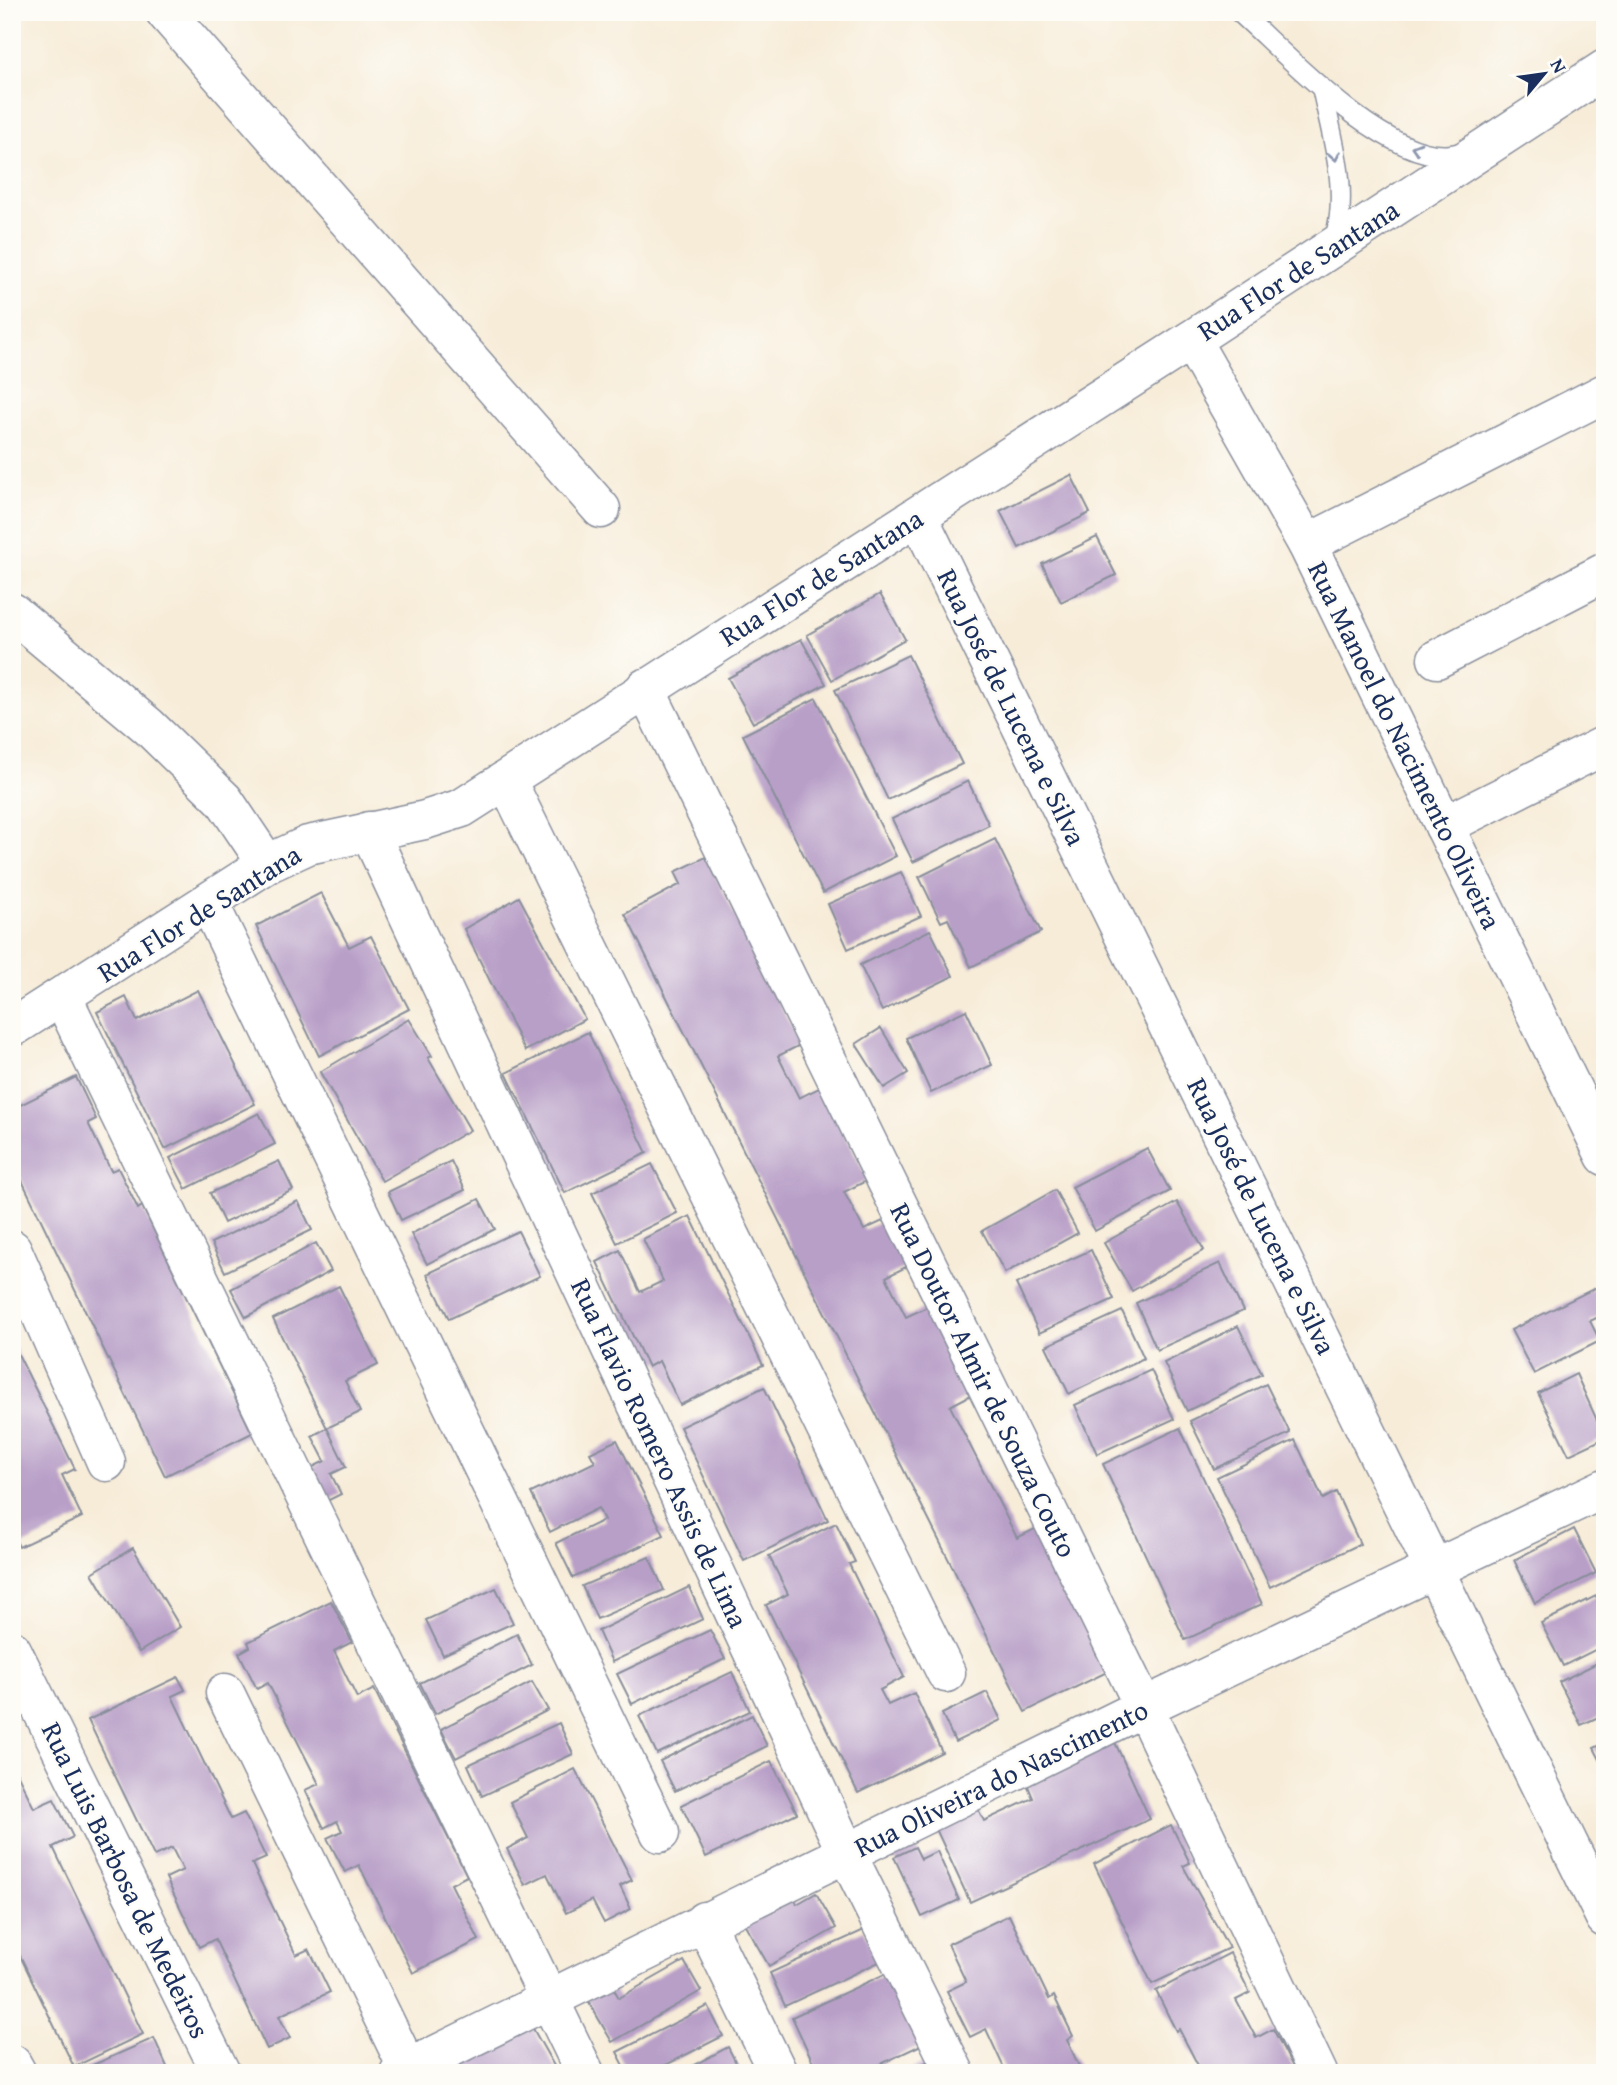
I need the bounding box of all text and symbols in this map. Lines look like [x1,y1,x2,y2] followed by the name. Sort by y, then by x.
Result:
[1508,38,1578,108] north arrow
[1544,53,1574,78] text: N
[1411,142,1423,157] one-way arrow
[1327,150,1342,162] one-way arrow
[1189,188,1407,350] street label: Rua Flor de Santana
[711,497,931,656] street label: Rua Flor de Santana
[1298,554,1513,936] street label: Rua Manoel do Nacimento Oliveira
[928,562,1098,853] street label: Rua José de Lucena e Silva
[89,833,309,992] street label: Rua Flor de Santana
[1178,1071,1348,1362] street label: Rua José de Lucena e Silva
[881,1195,1088,1564] street label: Rua Doutor Almir de Souza Couto
[561,1271,760,1635] street label: Rua Flavio Romero Assis de Lima
[847,1688,1155,1867] street label: Rua Oliveira do Nascimento
[32,1715,221,2045] street label: Rua Luis Barbosa de Medeiros

